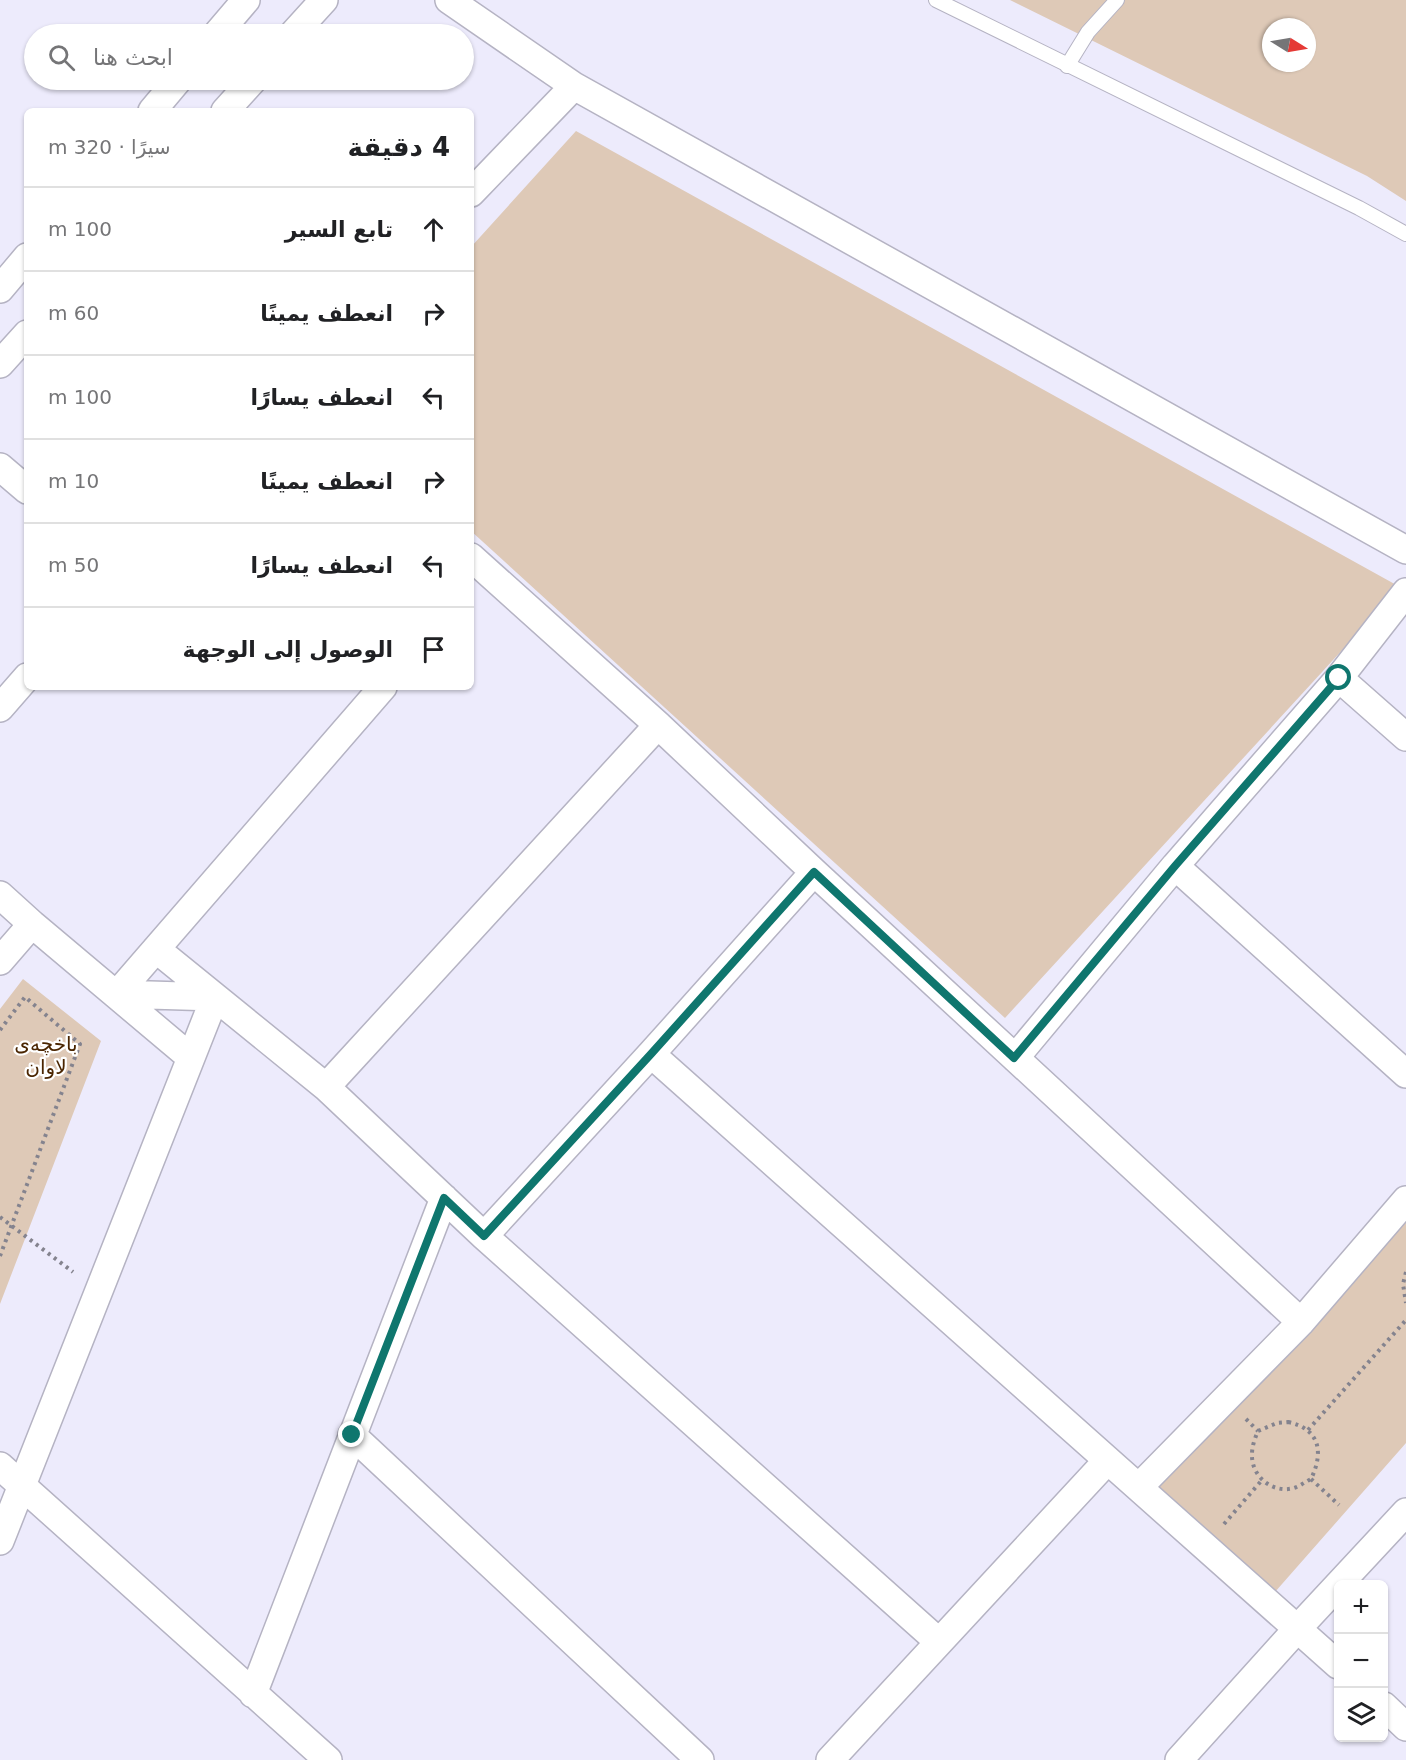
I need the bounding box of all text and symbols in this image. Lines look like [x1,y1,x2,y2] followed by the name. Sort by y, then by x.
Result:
[1262,18,1316,72] north arrow
[24,24,474,90] search box
[45,41,78,74] icon: search
[93,45,173,70] text: ابحث هنا
[347,132,450,162] text: 4 دقيقة
[48,135,171,159] text: سيرًا · 320 m
[417,213,450,246] icon: ahead
[48,217,112,241] text: 100 m
[285,217,393,242] text: تابع السير
[417,297,450,330] icon: right
[48,301,99,325] text: 60 m
[260,301,393,326] text: انعطف يمينًا
[417,381,450,414] icon: left
[48,385,112,409] text: 100 m
[250,385,393,410] text: انعطف يسارًا
[417,465,450,498] icon: right
[48,469,99,493] text: 10 m
[260,469,393,494] text: انعطف يمينًا
[417,549,450,582] icon: left
[48,553,99,577] text: 50 m
[250,553,393,578] text: انعطف يسارًا
[417,633,450,666] icon: arrive
[183,637,393,662] text: الوصول إلى الوجهة
[1325,664,1351,690] route start
[14,1032,78,1079] park label: باخچەی لاوان
[338,1421,364,1447] route end
[1334,1580,1388,1742] map controls
[1334,1580,1388,1634] button: +
[1334,1634,1388,1688] button: −
[1334,1688,1388,1742] button: layers

